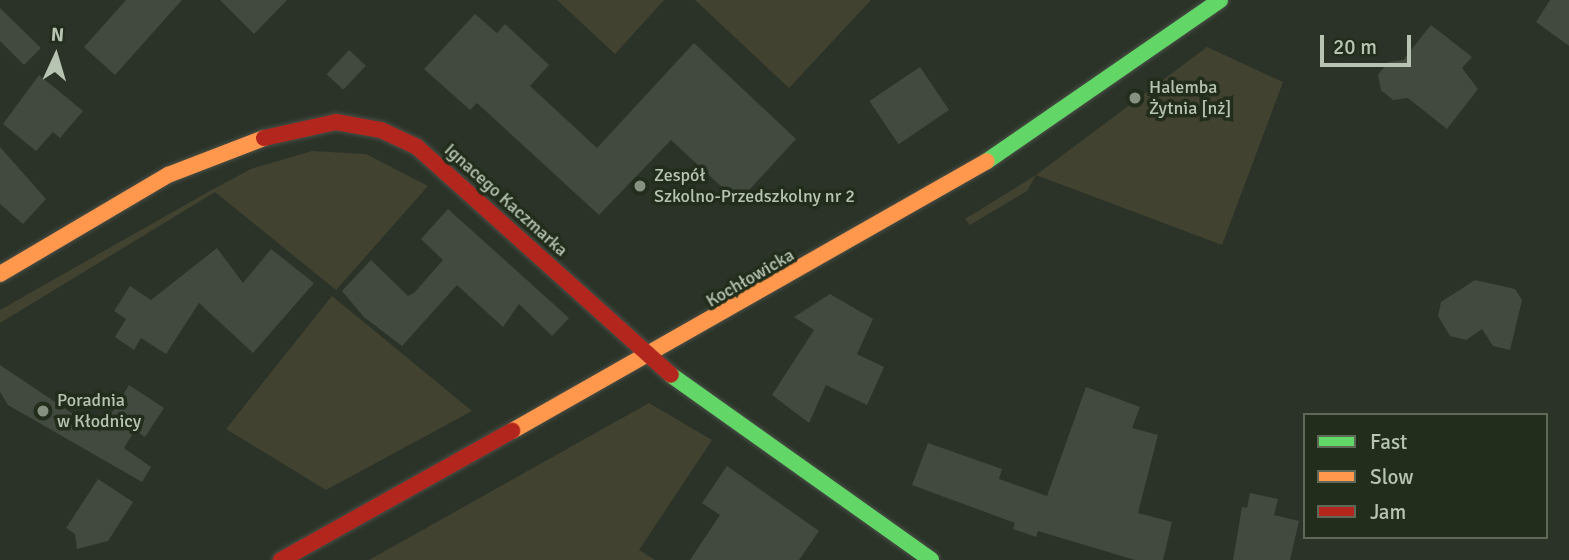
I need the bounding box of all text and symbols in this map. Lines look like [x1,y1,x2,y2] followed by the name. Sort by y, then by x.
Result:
[21,21,91,91] north arrow
[1324,21,1415,65] scale bar
[50,23,65,47] text: N
[1333,34,1377,60] text: 20 m
[1149,77,1231,119] place label: Halemba Żytnia [nż]
[1127,90,1143,106] marker: Halemba Żytnia [nż]
[440,139,572,261] street label: Ignacego Kaczmarka
[654,165,855,208] place label: Zespół Szkolno-Przedszkolny nr 2
[632,178,648,194] marker: Zespół Szkolno-Przedszkolny nr 2
[702,244,798,312] street label: Kochłowicka
[57,390,141,432] place label: Poradnia w Kłodnicy
[35,403,51,419] marker: Poradnia w Kłodnicy
[1303,413,1548,539] legend
[1370,429,1407,455] text: Fast
[1370,464,1414,490] text: Slow
[1370,499,1406,525] text: Jam

